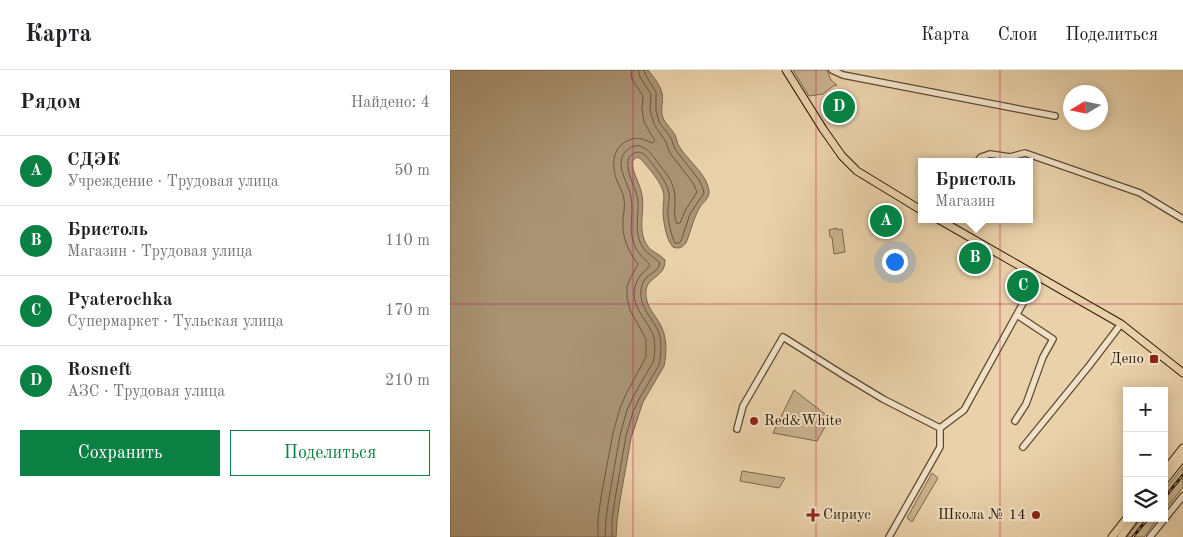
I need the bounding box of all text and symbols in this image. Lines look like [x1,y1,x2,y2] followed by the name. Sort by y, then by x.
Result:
[25,23,92,47] text: Карта
[921,26,970,44] text: Карта
[998,26,1037,44] text: Слои
[1065,26,1158,44] text: Поделиться
[1063,85,1108,130] north arrow
[823,88,855,126] pin: D
[20,92,81,113] text: Рядом
[351,95,430,111] text: Найдено: 4
[67,151,120,170] text: СДЭК
[918,158,1033,223] popup
[30,163,42,179] text: A
[394,163,430,179] text: 50 m
[935,171,1016,190] text: Бристоль
[67,174,279,190] text: Учреждение · Трудовая улица
[935,194,995,210] text: Магазин
[870,202,902,240] pin: A
[67,221,148,240] text: Бристоль
[30,233,42,249] text: B
[385,233,430,249] text: 110 m
[959,239,991,277] pin: B
[67,244,253,260] text: Магазин · Трудовая улица
[882,249,908,275] your location
[1007,267,1039,305] pin: C
[67,291,173,310] text: Pyaterochka
[31,303,41,319] text: C
[385,303,430,319] text: 170 m
[67,314,284,330] text: Супермаркет · Тульская улица
[1110,352,1144,367] place label: Депо
[1148,353,1160,365] marker: Депо
[67,361,132,380] text: Rosneft
[30,373,42,389] text: D
[385,373,430,389] text: 210 m
[67,384,225,400] text: АЗС · Трудовая улица
[1123,387,1168,522] map controls
[1123,387,1168,432] button: +
[764,414,842,429] place label: Red&White
[748,415,760,427] marker: Red&White
[20,430,220,476] button: Сохранить
[230,430,430,476] button: Поделиться
[1123,432,1168,477] button: −
[1123,477,1168,522] button: layers
[823,508,871,523] place label: Сириус
[938,508,1026,523] place label: Школа № 14
[807,509,819,521] marker: Сириус
[1030,509,1042,521] marker: Школа № 14

